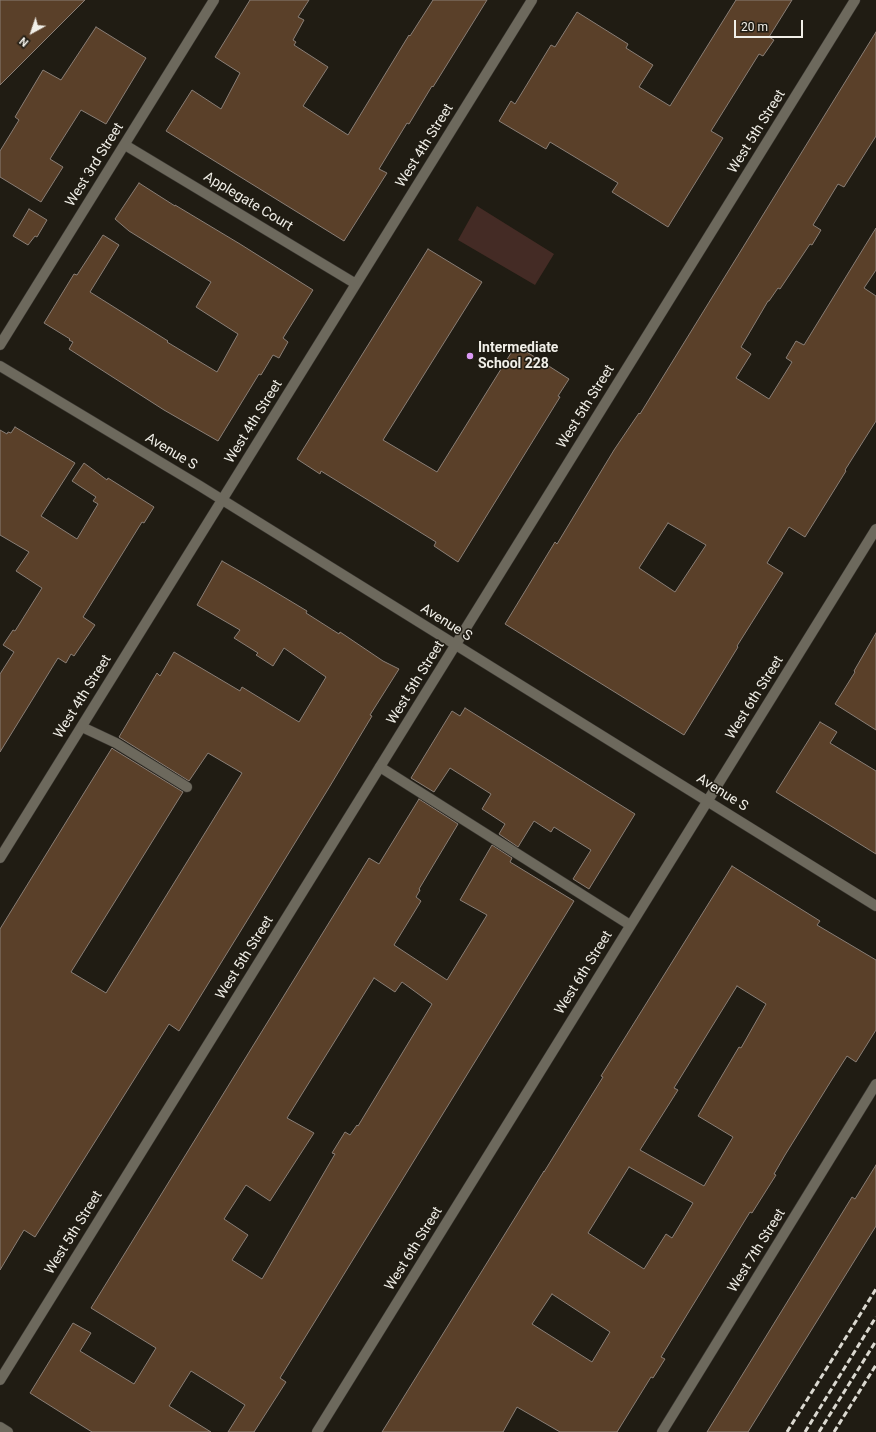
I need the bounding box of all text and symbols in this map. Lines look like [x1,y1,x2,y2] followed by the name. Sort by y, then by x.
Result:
[12,12,52,52] north arrow
[736,12,805,38] scale bar
[741,20,768,34] text: 20 m
[17,34,31,49] text: N
[725,87,789,177] street label: West 5th Street
[393,101,457,191] street label: West 4th Street
[63,120,127,210] street label: West 3rd Street
[200,169,296,235] street label: Applegate Court
[478,340,558,372] place label: Intermediate School 228
[465,351,475,361] marker: Intermediate School 228
[554,362,618,452] street label: West 5th Street
[222,377,286,467] street label: West 4th Street
[142,430,200,474] street label: Avenue S
[417,601,475,645] street label: Avenue S
[384,638,448,728] street label: West 5th Street
[51,652,115,742] street label: West 4th Street
[723,653,787,743] street label: West 6th Street
[693,771,751,815] street label: Avenue S
[213,913,277,1003] street label: West 5th Street
[552,928,616,1018] street label: West 6th Street
[42,1188,106,1278] street label: West 5th Street
[382,1204,446,1294] street label: West 6th Street
[725,1206,789,1296] street label: West 7th Street

